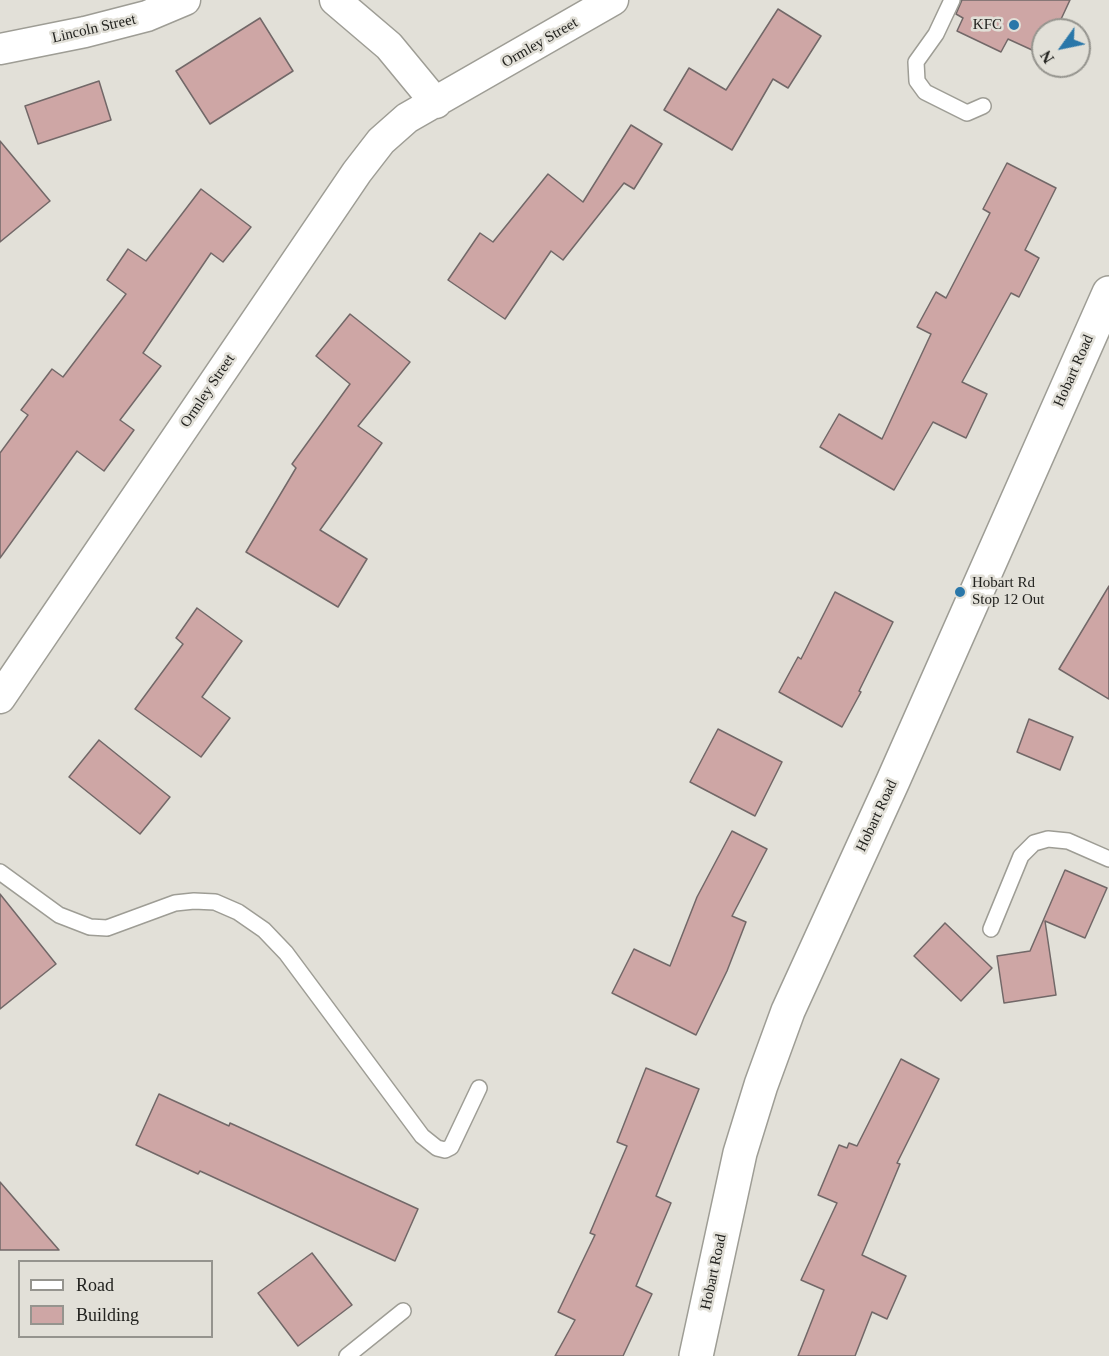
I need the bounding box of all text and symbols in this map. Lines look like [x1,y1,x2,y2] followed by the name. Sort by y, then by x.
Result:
[50,11,138,47] street label: Lincoln Street
[499,14,581,72] street label: Ormley Street
[973,16,1002,34] place label: KFC
[1007,18,1021,32] marker: KFC
[1031,18,1091,78] north arrow
[1037,48,1057,66] text: N
[1050,332,1098,410] street label: Hobart Road
[177,351,239,431] street label: Ormley Street
[972,574,1045,609] place label: Hobart Rd Stop 12 Out
[953,585,967,599] marker: Hobart Rd Stop 12 Out
[853,777,901,855] street label: Hobart Road
[697,1232,731,1312] street label: Hobart Road
[18,1260,213,1338] legend
[76,1275,114,1295] text: Road
[76,1305,139,1325] text: Building

